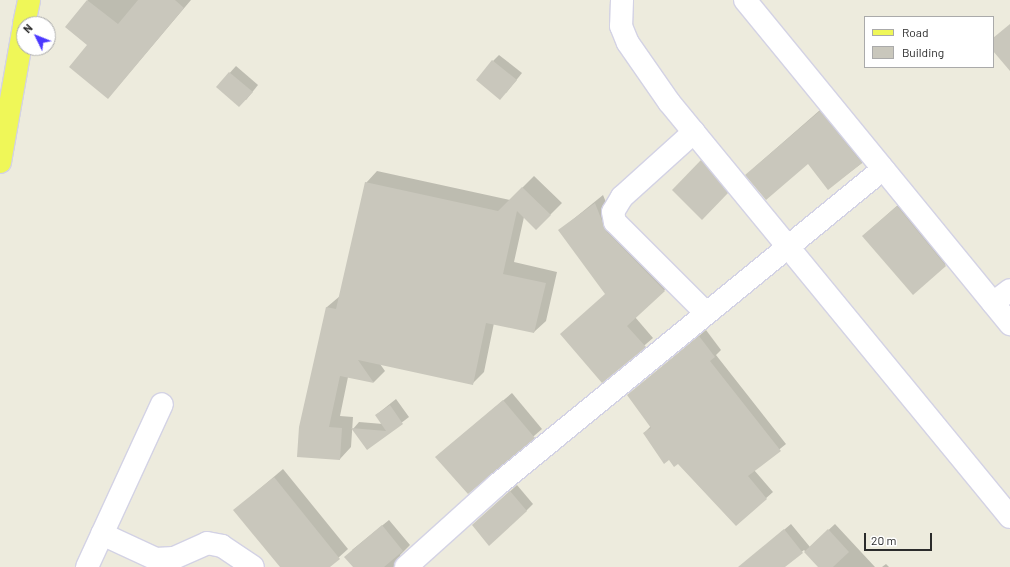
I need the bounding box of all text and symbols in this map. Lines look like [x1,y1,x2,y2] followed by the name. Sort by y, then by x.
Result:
[16,16,56,56] north arrow
[864,16,994,68] legend
[20,21,35,35] text: N
[902,25,929,39] text: Road
[902,45,944,59] text: Building
[866,525,934,551] scale bar
[871,533,897,547] text: 20 m

